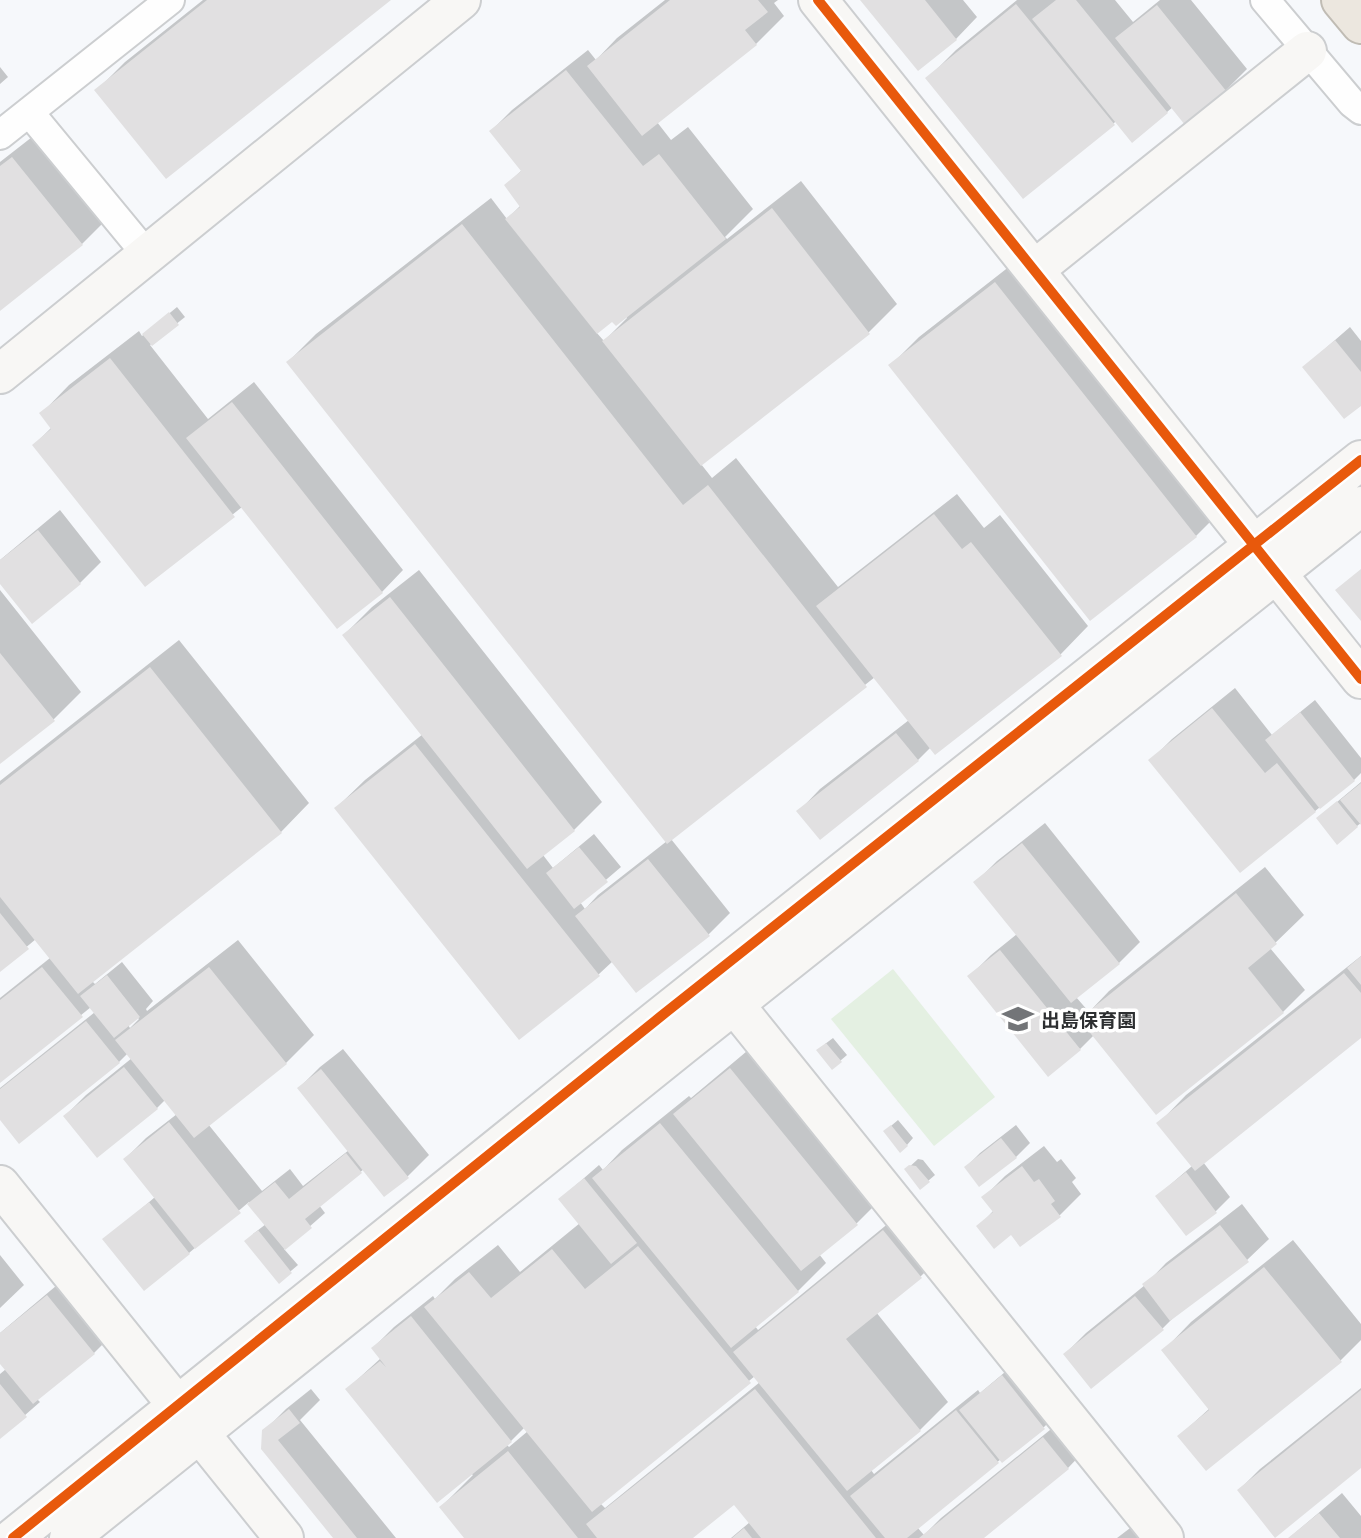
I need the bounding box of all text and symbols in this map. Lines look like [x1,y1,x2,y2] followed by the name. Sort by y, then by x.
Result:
[1001,1002,1035,1036] school or university icon: 出島保育園
[1041,1008,1136,1031] place label: 出島保育園

